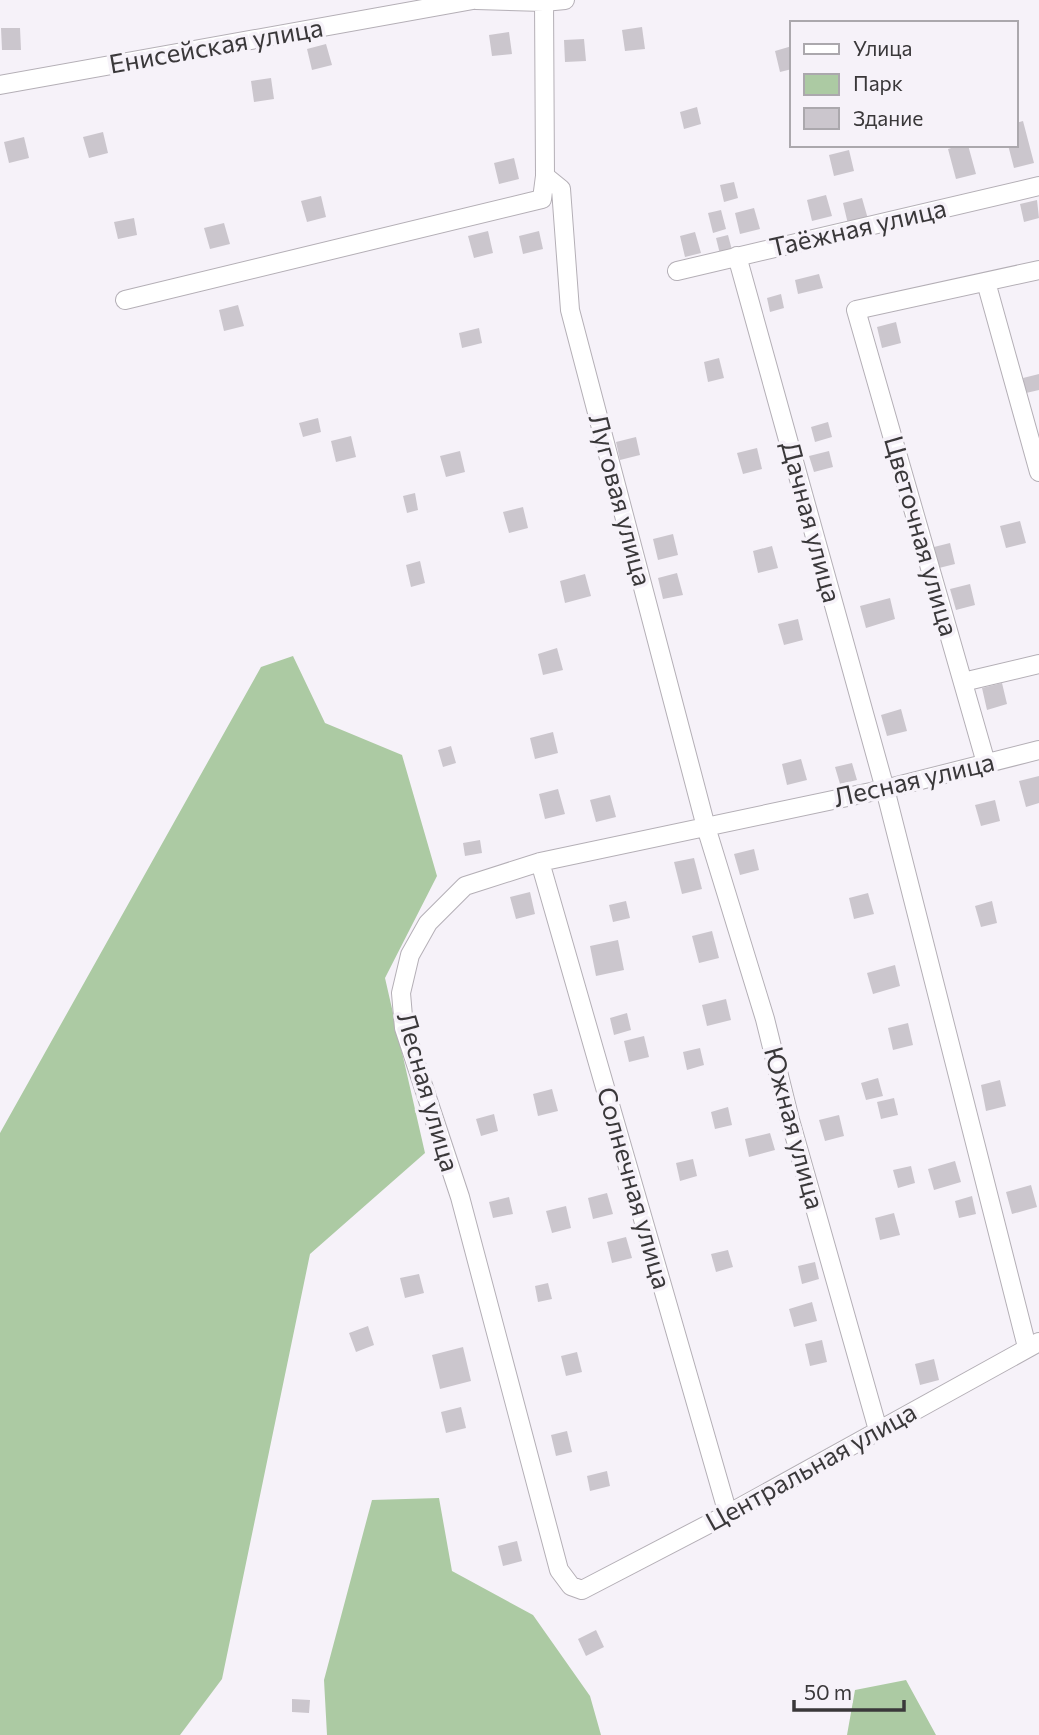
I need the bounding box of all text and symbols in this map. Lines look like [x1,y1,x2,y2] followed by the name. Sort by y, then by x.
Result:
[106,10,325,79] street label: Енисейская улица
[790,21,1018,147] legend
[853,35,912,60] text: Улица
[853,70,903,95] text: Парк
[853,105,923,130] text: Здание
[766,191,949,262] street label: Таёжная улица
[584,410,659,589] street label: Луговая улица
[879,432,966,639] street label: Цветочная улица
[776,438,849,606] street label: Дачная улица
[830,745,997,812] street label: Лесная улица
[392,1008,467,1175] street label: Лесная улица
[759,1043,832,1212] street label: Южная улица
[592,1083,679,1292] street label: Солнечная улица
[700,1395,921,1536] street label: Центральная улица
[794,1668,904,1712] scale bar
[804,1679,852,1704] text: 50 m

